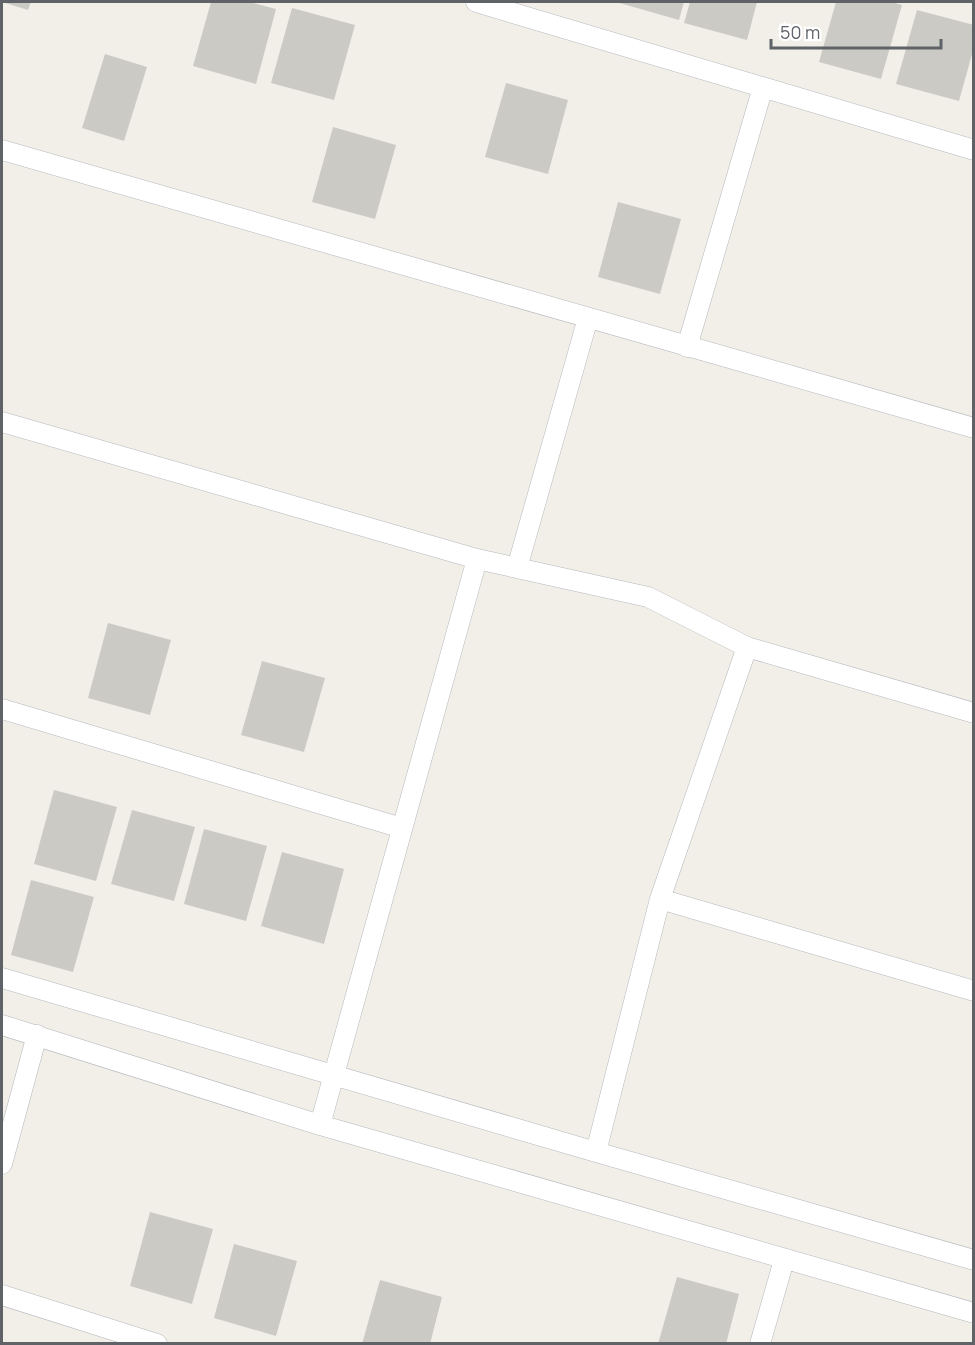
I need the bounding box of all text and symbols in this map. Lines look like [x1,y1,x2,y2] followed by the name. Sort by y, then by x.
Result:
[771,12,940,50] scale bar
[780,20,820,44] text: 50 m

